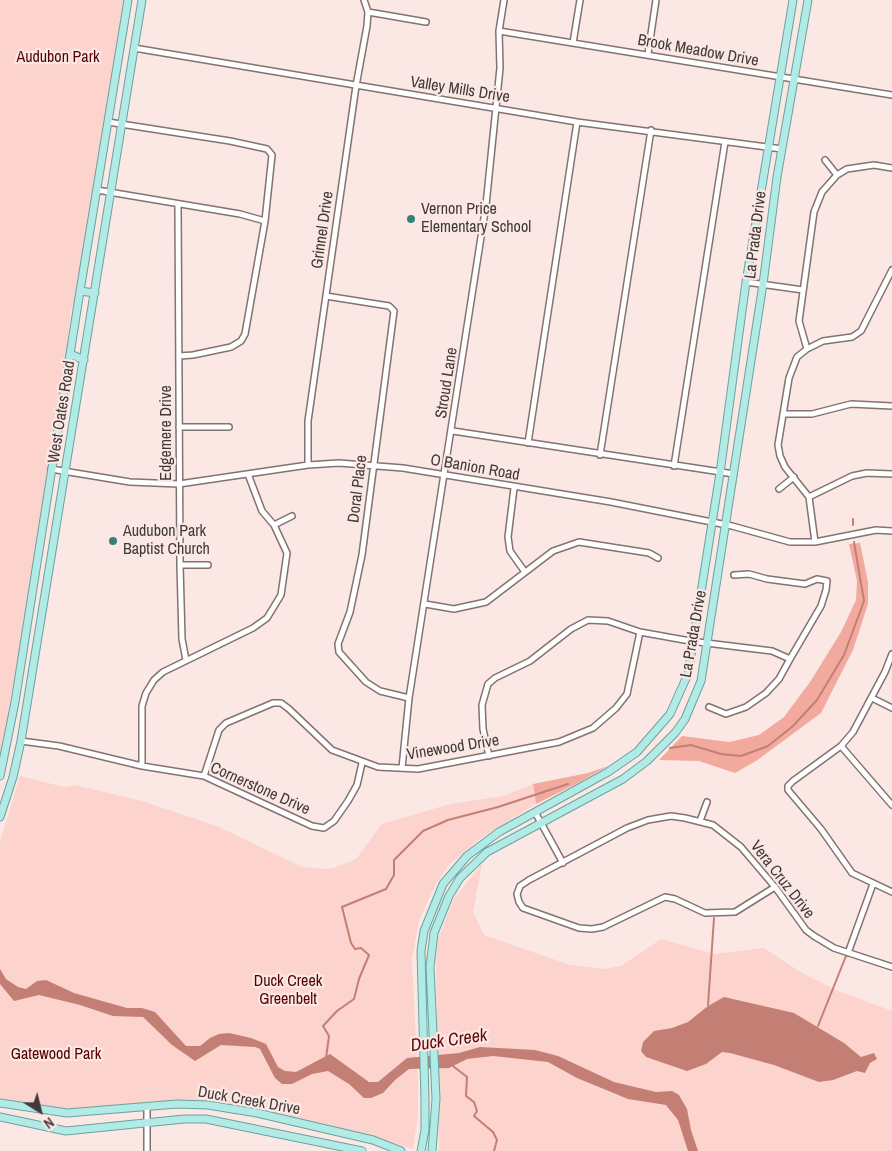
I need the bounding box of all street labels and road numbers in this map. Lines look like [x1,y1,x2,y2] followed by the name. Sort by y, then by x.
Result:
[636,31,760,71] street label: Brook Meadow Drive
[409,73,511,107] street label: Valley Mills Drive
[308,190,338,270] street label: Grinnel Drive
[741,190,771,280] street label: La Prada Drive
[432,346,462,420] street label: Stroud Lane
[44,359,80,465] street label: West Oates Road
[157,385,177,481] street label: Edgemere Drive
[429,451,521,485] street label: O Banion Road
[344,454,372,524] street label: Doral Place
[677,589,711,679] street label: La Prada Drive
[406,731,500,765] street label: Vinewood Drive
[207,758,313,820] street label: Cornerstone Drive
[746,837,818,923] street label: Vera Cruz Drive
[196,1083,302,1119] street label: Duck Creek Drive

